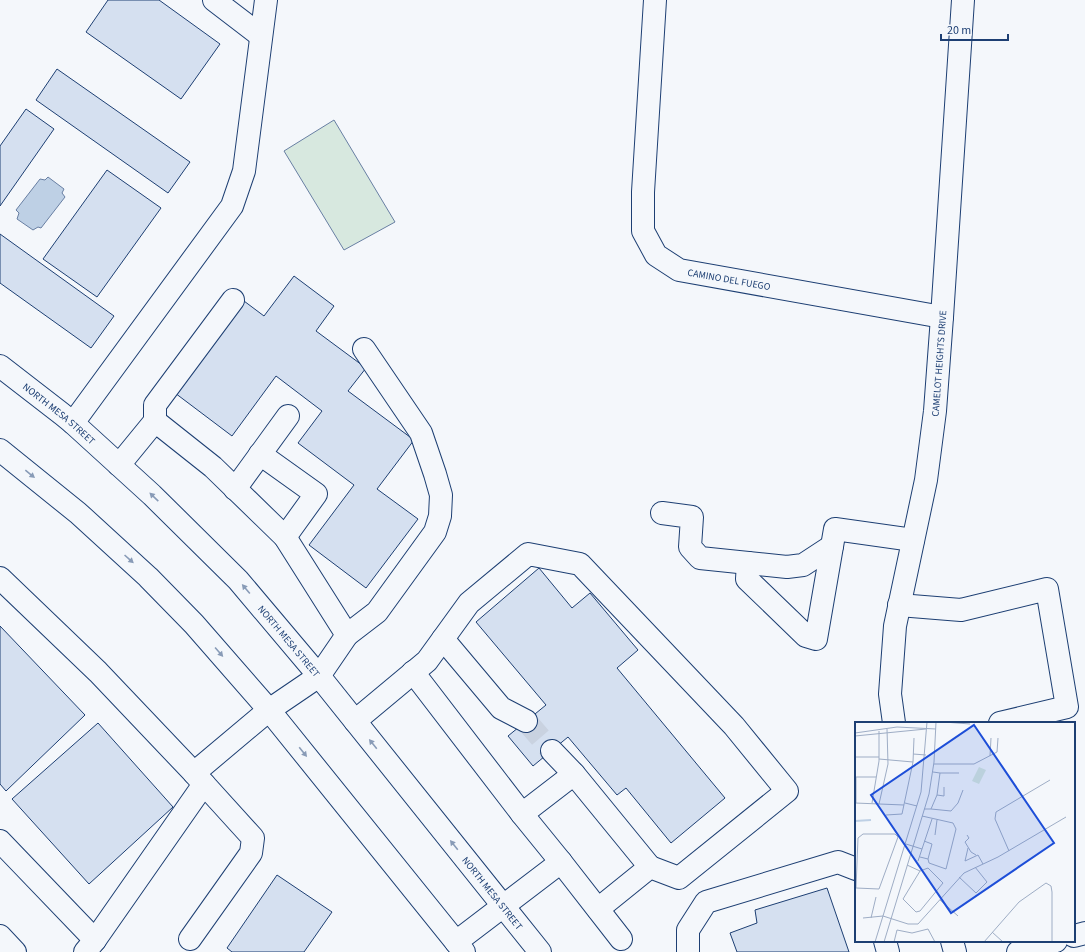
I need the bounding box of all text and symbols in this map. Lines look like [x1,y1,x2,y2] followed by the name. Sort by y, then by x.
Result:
[941,16,1008,42] scale bar
[947,22,971,39] text: 20 m
[686,266,772,294] street label: CAMINO DEL FUEGO
[928,310,950,418] street label: CAMELOT HEIGHTS DRIVE
[20,380,99,448] street label: NORTH MESA STREET
[25,470,36,479] one-way arrow
[149,493,159,502] one-way arrow
[124,554,133,563] one-way arrow
[241,584,250,595] one-way arrow
[254,603,323,681] street label: NORTH MESA STREET
[214,648,223,657] one-way arrow
[855,722,1075,942] inset map
[369,738,377,749] one-way arrow
[298,746,307,757] one-way arrow
[450,840,459,851] one-way arrow
[458,854,526,934] street label: NORTH MESA STREET

